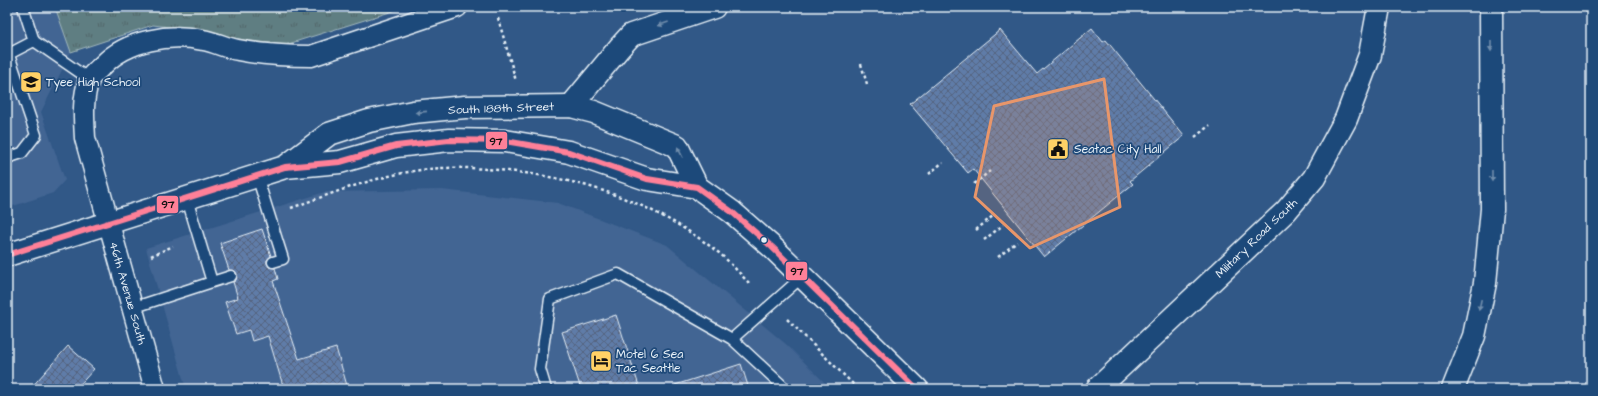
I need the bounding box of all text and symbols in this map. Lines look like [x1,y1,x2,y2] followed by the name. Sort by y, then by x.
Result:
[657,21,669,27] one-way arrow
[1488,40,1494,53] one-way arrow
[18,69,44,95] school or university icon: Tyee High School
[46,74,141,92] place label: Tyee High School
[448,98,554,119] street label: South 188th Street
[415,108,427,115] one-way arrow
[485,131,508,150] line badge: 97
[489,134,503,149] text: 97
[1045,136,1071,162] public building icon: Seatac City Hall
[1074,141,1161,159] place label: Seatac City Hall
[677,147,683,158] one-way arrow
[1489,170,1495,183] one-way arrow
[156,195,179,214] line badge: 97
[1212,195,1302,283] street label: Military Road South
[161,197,175,212] text: 97
[759,235,769,245] unlabelled marker
[105,240,150,347] street label: 46th Avenue South
[785,261,808,281] line badge: 97
[790,264,804,279] text: 97
[1477,299,1483,311] one-way arrow
[616,346,683,377] place label: Motel 6 Sea Tac Seattle
[588,348,614,374] hotel icon: Motel 6 Sea Tac Seattle

